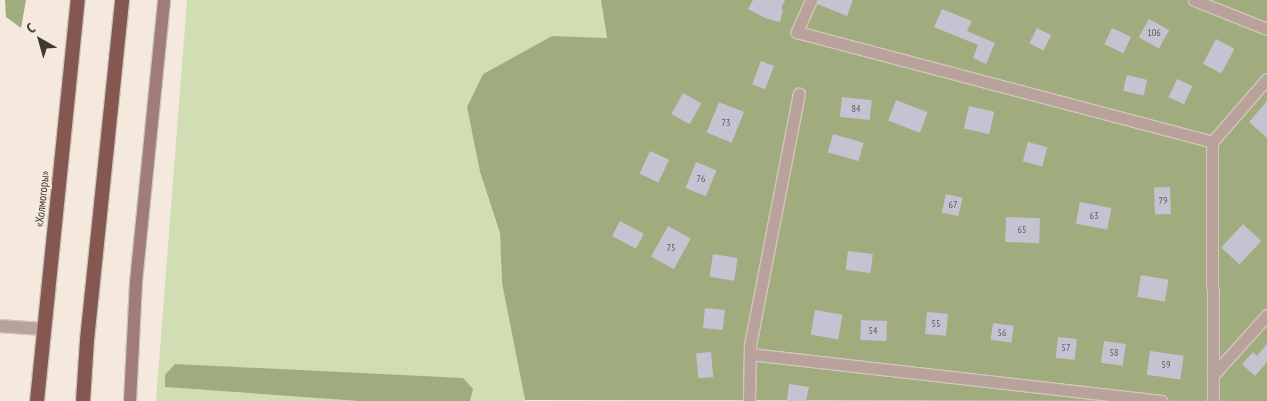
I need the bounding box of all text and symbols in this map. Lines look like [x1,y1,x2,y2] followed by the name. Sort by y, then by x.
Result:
[15,15,65,65] north arrow
[23,19,39,37] text: С
[1147,27,1161,39] house number: 106
[852,103,860,115] house number: 84
[722,117,730,129] house number: 73
[32,170,52,228] street label: «Холмогоры»
[697,173,705,185] house number: 76
[1159,195,1167,207] house number: 79
[949,199,957,211] house number: 67
[1090,210,1098,222] house number: 63
[1018,224,1026,236] house number: 65
[667,242,675,254] house number: 75
[932,318,940,330] house number: 55
[869,325,877,337] house number: 54
[998,327,1006,339] house number: 56
[1062,342,1070,354] house number: 57
[1110,347,1118,359] house number: 58
[1162,359,1170,371] house number: 59

